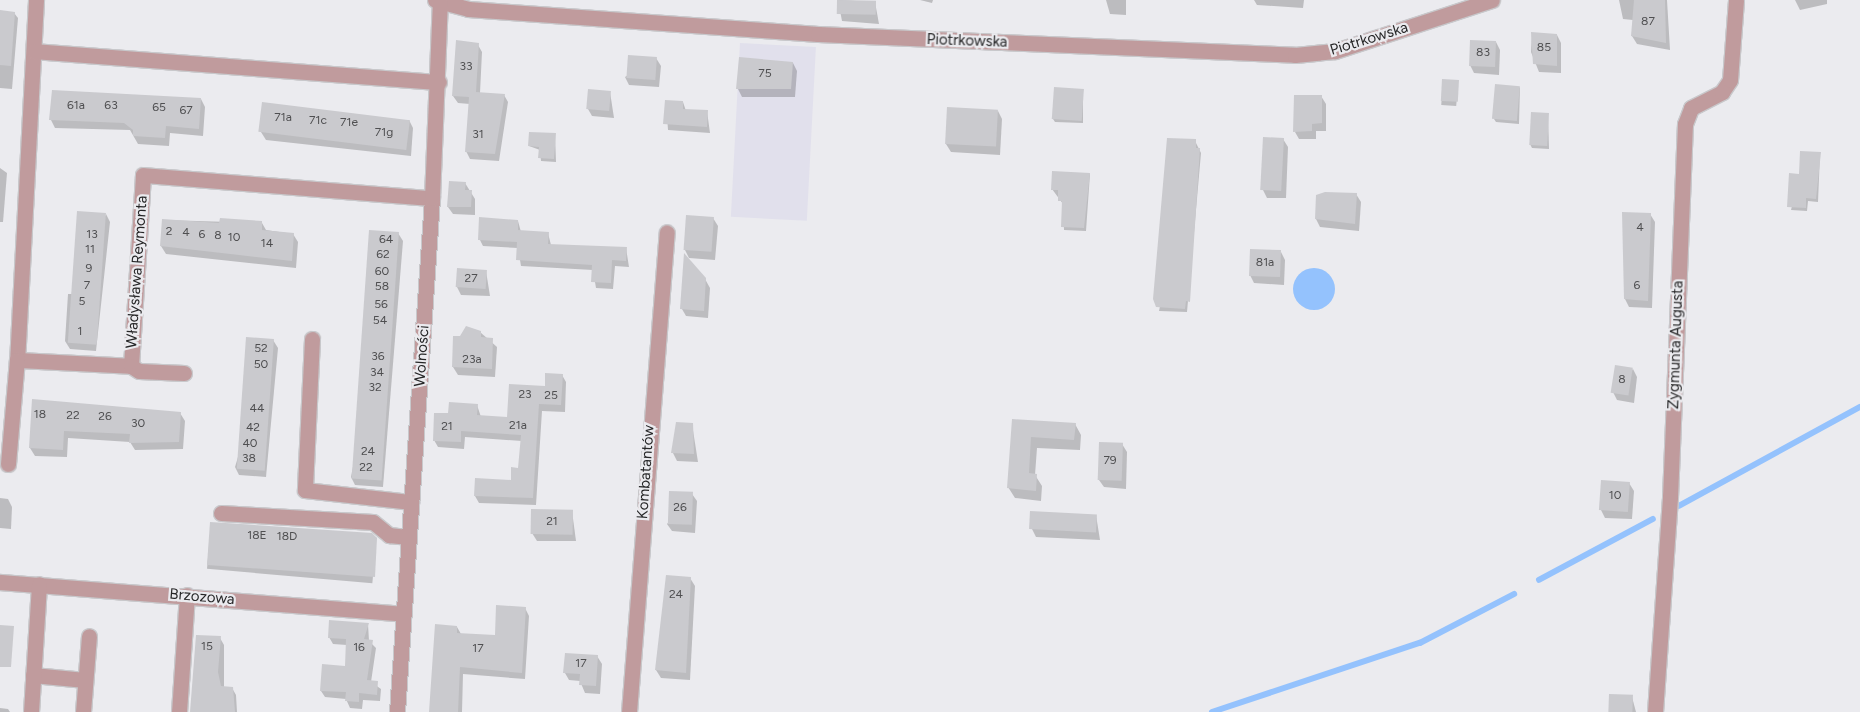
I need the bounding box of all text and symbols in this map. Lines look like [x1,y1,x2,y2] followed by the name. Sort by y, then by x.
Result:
[1641,15,1655,29] house number: 87
[1328,19,1410,59] street label: Piotrkowska
[926,31,1008,51] street label: Piotrkowska
[1537,41,1551,55] house number: 85
[1476,46,1490,60] house number: 83
[459,60,473,74] house number: 33
[758,67,772,81] house number: 75
[67,99,85,113] house number: 61a
[104,99,118,113] house number: 63
[152,101,166,115] house number: 65
[179,104,193,118] house number: 67
[274,111,292,125] house number: 71a
[309,114,327,128] house number: 71c
[340,116,358,130] house number: 71e
[375,126,393,140] house number: 71g
[472,128,484,142] house number: 31
[123,195,151,349] street label: Władysława Reymonta
[1636,221,1644,235] house number: 4
[166,225,172,239] house number: 2
[182,226,190,240] house number: 4
[86,228,98,242] house number: 13
[199,228,205,242] house number: 6
[214,229,222,243] house number: 8
[228,231,240,245] house number: 10
[379,233,393,247] house number: 64
[261,237,273,251] house number: 14
[85,243,95,257] house number: 11
[376,248,390,262] house number: 62
[1256,256,1274,270] house number: 81a
[86,262,92,276] house number: 9
[375,265,389,279] house number: 60
[464,272,478,286] house number: 27
[84,279,90,293] house number: 7
[1634,279,1640,293] house number: 6
[375,280,389,294] house number: 58
[1665,280,1687,410] street label: Zygmunta Augusta
[79,295,85,309] house number: 5
[374,298,388,312] house number: 56
[373,314,387,328] house number: 54
[78,325,82,339] house number: 1
[411,325,433,387] street label: Wolności
[254,342,268,356] house number: 52
[371,350,385,364] house number: 36
[462,353,482,367] house number: 23a
[254,358,268,372] house number: 50
[370,366,384,380] house number: 34
[1618,373,1626,387] house number: 8
[368,381,382,395] house number: 32
[518,388,532,402] house number: 23
[544,389,558,403] house number: 25
[250,402,264,416] house number: 44
[34,408,46,422] house number: 18
[66,409,80,423] house number: 22
[98,410,112,424] house number: 26
[131,417,145,431] house number: 30
[509,419,527,433] house number: 21a
[441,420,453,434] house number: 21
[246,421,260,435] house number: 42
[634,424,658,520] street label: Kombatantów
[242,437,258,451] house number: 40
[361,445,375,459] house number: 24
[242,452,256,466] house number: 38
[1103,454,1117,468] house number: 79
[359,461,373,475] house number: 22
[1609,489,1621,503] house number: 10
[673,501,687,515] house number: 26
[546,515,558,529] house number: 21
[247,529,267,543] house number: 18E
[277,530,297,544] house number: 18D
[169,585,235,609] street label: Brzozowa
[669,588,683,602] house number: 24
[201,640,213,654] house number: 15
[353,641,365,655] house number: 16
[472,642,484,656] house number: 17
[575,657,587,671] house number: 17

